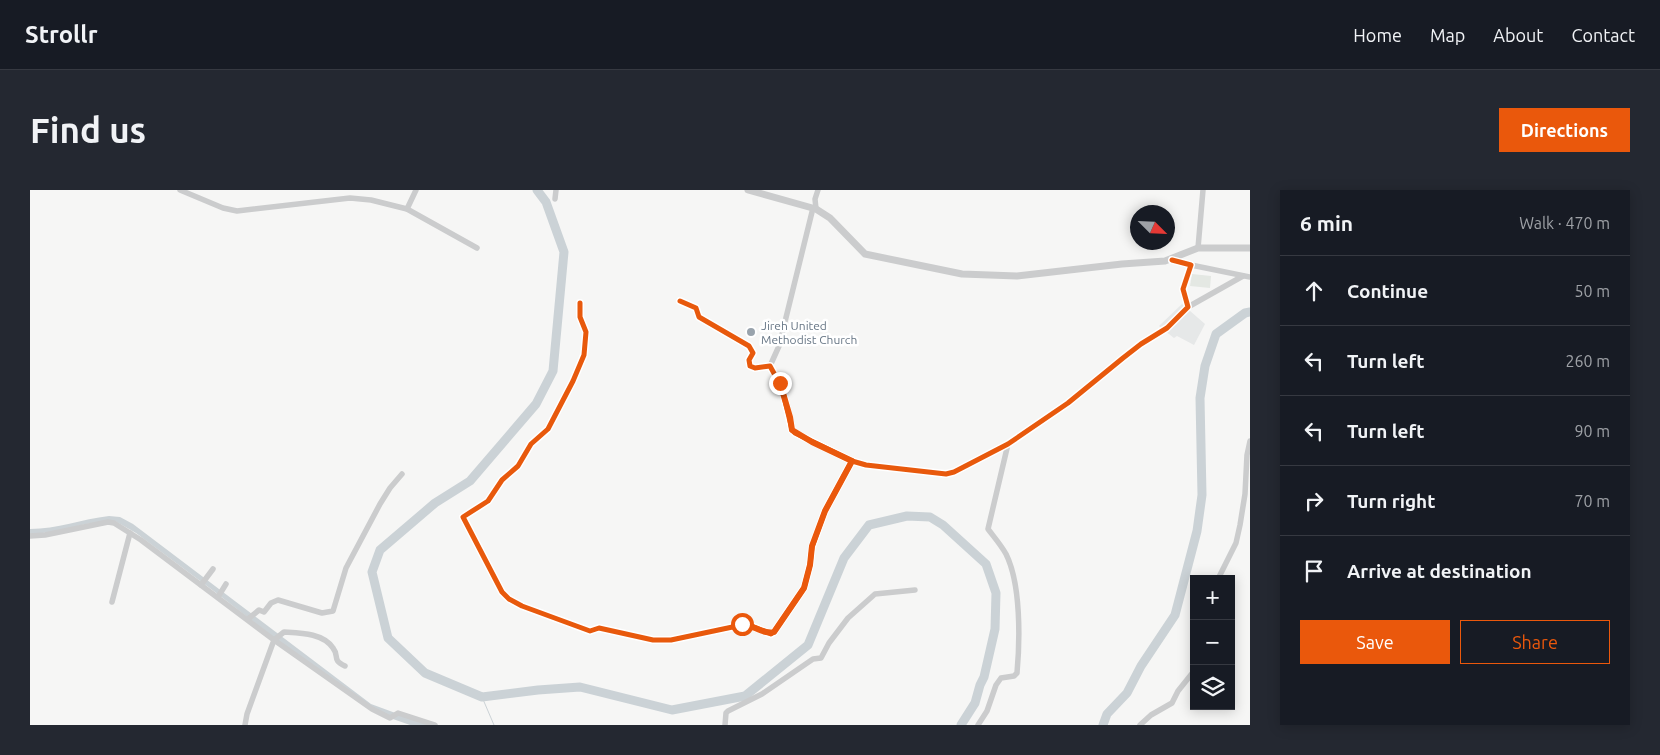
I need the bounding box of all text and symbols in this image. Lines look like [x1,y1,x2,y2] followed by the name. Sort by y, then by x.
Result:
[25,21,98,48] text: Strollr
[1353,25,1402,45] text: Home
[1430,25,1465,45] text: Map
[1493,25,1543,45] text: About
[1571,25,1635,45] text: Contact
[1499,108,1630,152] button: Directions
[30,110,146,150] text: Find us
[1130,205,1175,250] north arrow
[1300,211,1353,235] text: 6 min
[1519,214,1610,232] text: Walk · 470 m
[1300,277,1328,305] icon: ahead
[1347,280,1428,302] text: Continue
[1574,282,1610,300] text: 50 m
[761,319,857,346] place label: Jireh United Methodist Church
[745,326,757,338] marker: Jireh United Methodist Church
[1300,347,1328,375] icon: left
[1347,350,1425,372] text: Turn left
[1565,352,1610,370] text: 260 m
[769,372,792,395] route end
[1300,417,1328,445] icon: left
[1347,420,1425,442] text: Turn left
[1574,422,1610,440] text: 90 m
[1300,487,1328,515] icon: right
[1347,490,1435,512] text: Turn right
[1574,492,1610,510] text: 70 m
[1300,557,1328,585] icon: arrive
[1347,560,1532,582] text: Arrive at destination
[1190,575,1235,710] map controls
[1190,575,1235,620] button: +
[731,613,754,636] route start
[1190,620,1235,665] button: −
[1300,620,1450,664] button: Save
[1460,620,1610,664] button: Share
[1190,665,1235,710] button: layers

